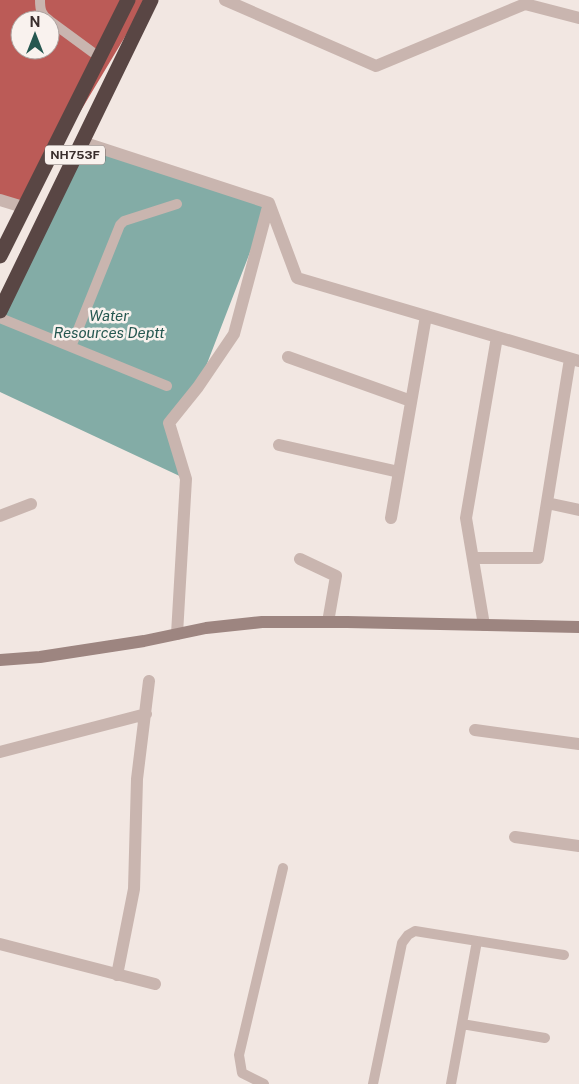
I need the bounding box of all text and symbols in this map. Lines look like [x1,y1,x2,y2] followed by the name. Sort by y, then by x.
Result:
[10,10,60,60] north arrow
[30,14,40,30] text: N
[45,146,105,164] road number: NH753F
[53,307,165,341] water label: Water Resources Deptt

